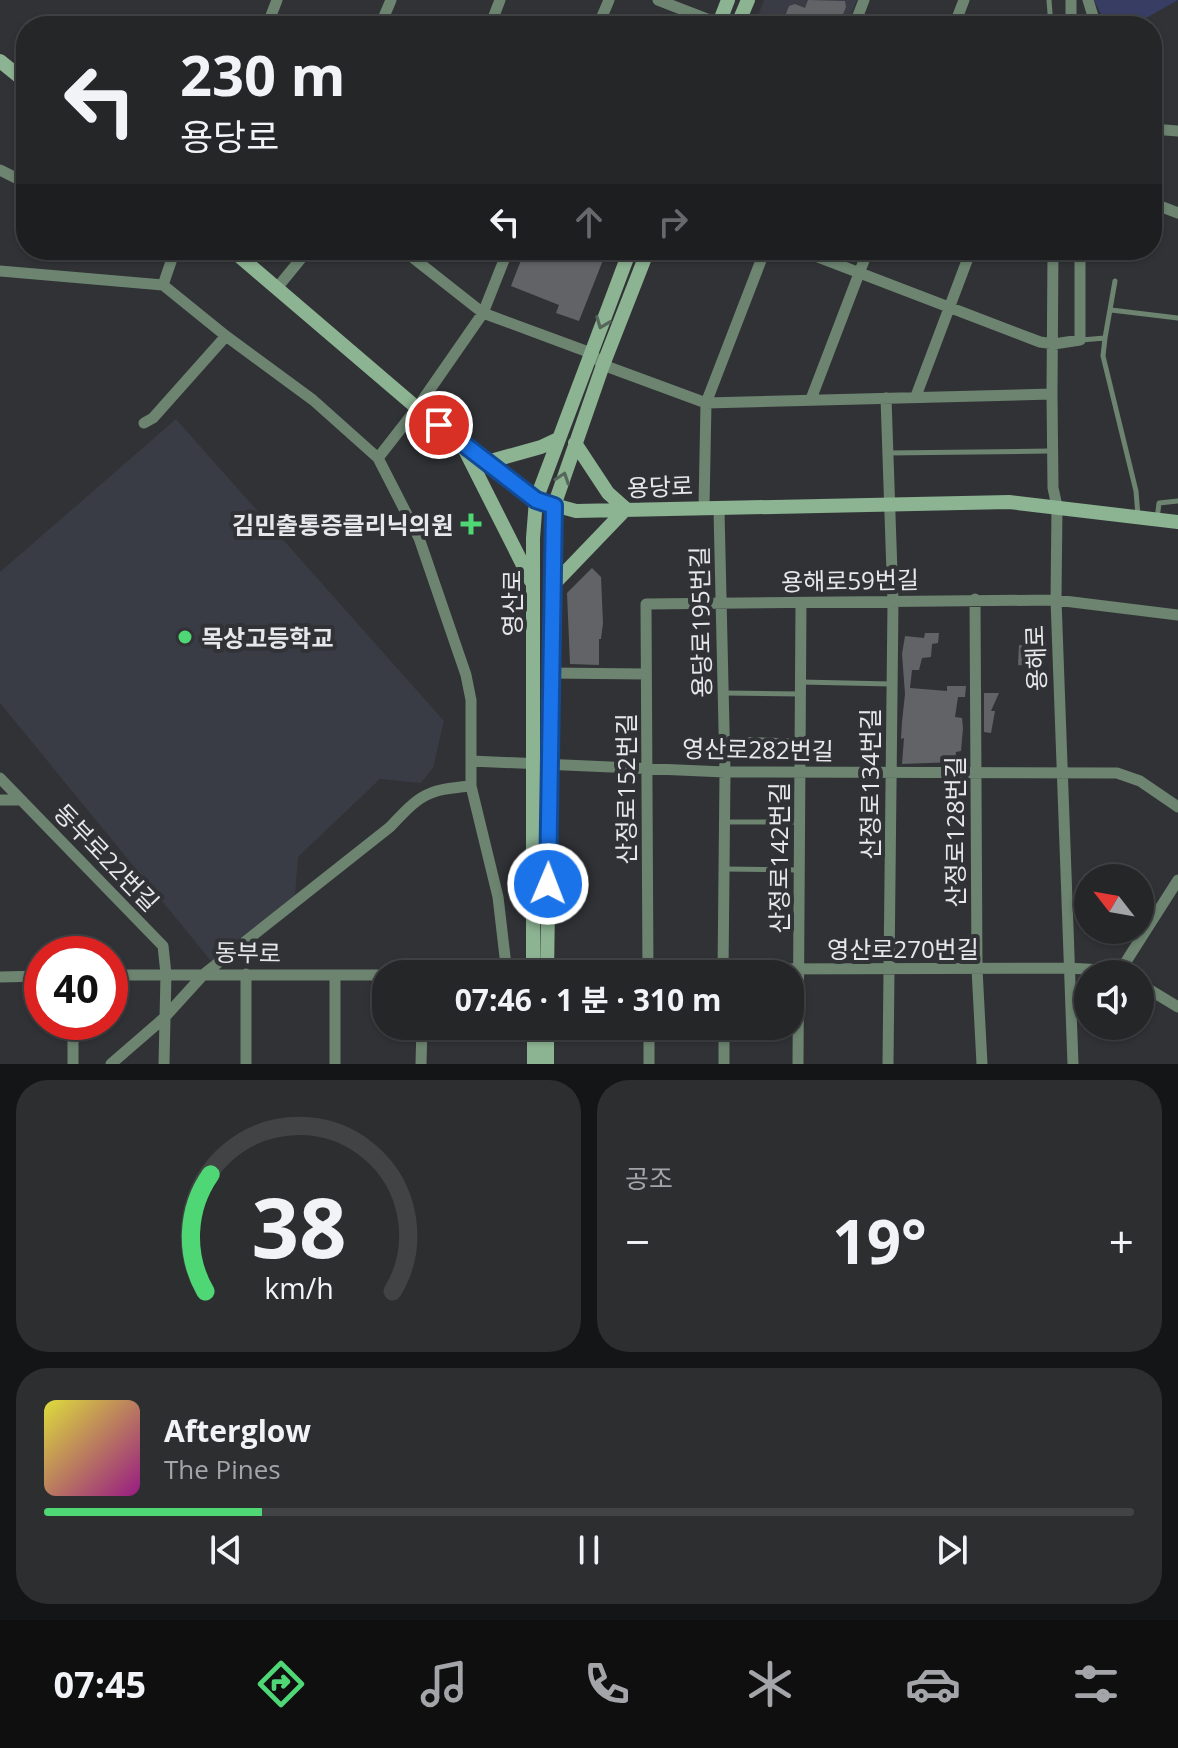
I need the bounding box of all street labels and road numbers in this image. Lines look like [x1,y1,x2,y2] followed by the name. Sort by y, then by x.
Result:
[626,468,694,504] street label: 용당로
[682,546,718,698] street label: 용당로195번길
[781,562,919,598] street label: 용해로59번길
[495,570,528,636] street label: 영산로
[1017,624,1053,692] street label: 용해로
[853,708,886,860] street label: 산정로134번길
[609,713,642,865] street label: 산정로152번길
[682,731,834,767] street label: 영산로282번길
[938,756,971,908] street label: 산정로128번길
[762,782,795,934] street label: 산정로142번길
[47,796,167,918] street label: 동부로22번길
[827,932,979,965] street label: 영산로270번길
[215,935,281,969] street label: 동부로

